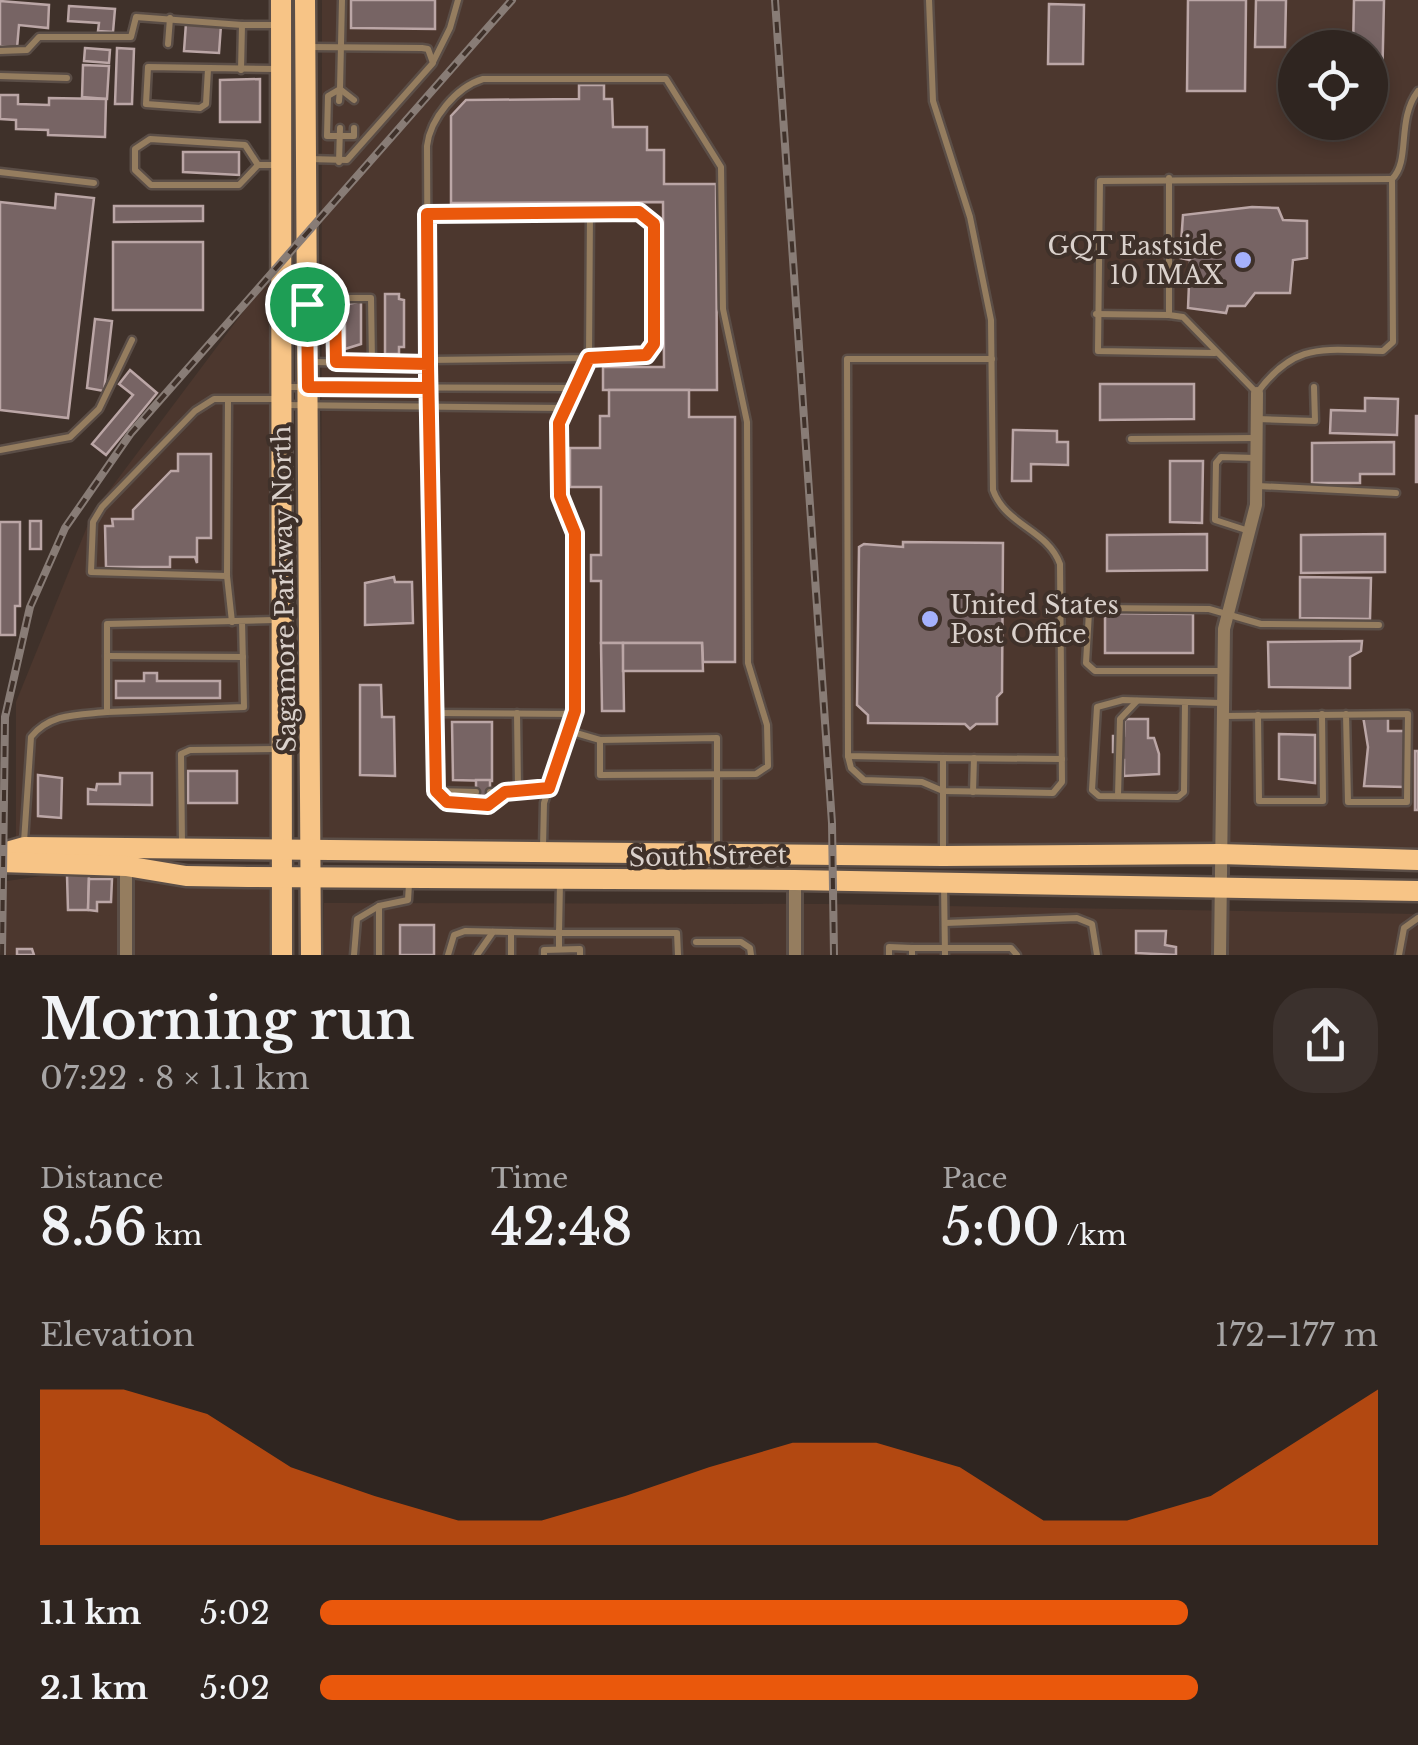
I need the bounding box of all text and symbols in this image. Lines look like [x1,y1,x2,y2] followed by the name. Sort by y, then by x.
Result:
[1278,30,1388,140] map controls
[1278,30,1388,140] button: locate
[1047,231,1224,291] place label: GQT Eastside 10 IMAX
[1232,249,1254,271] marker: GQT Eastside 10 IMAX
[265,262,350,347] pin
[280,277,335,332] icon: arrive
[266,425,303,753] street label: Sagamore Parkway North
[950,590,1119,650] place label: United States Post Office
[919,608,941,630] marker: United States Post Office
[629,840,788,873] street label: South Street
[40,986,415,1054] text: Morning run
[1273,988,1378,1093] button: share
[40,1058,310,1098] text: 07:22 · 8 × 1.1 km
[40,1161,163,1196] text: Distance
[491,1161,568,1196] text: Time
[942,1161,1007,1196] text: Pace
[40,1196,147,1259] text: 8.56
[491,1196,632,1259] text: 42:48
[942,1196,1060,1259] text: 5:00
[147,1218,202,1253] text: km
[1060,1218,1127,1253] text: /km
[40,1315,194,1355] text: Elevation
[1215,1315,1378,1355] text: 172–177 m
[40,1593,141,1633] text: 1.1 km
[200,1593,270,1633] text: 5:02
[40,1668,148,1708] text: 2.1 km
[200,1668,270,1708] text: 5:02

